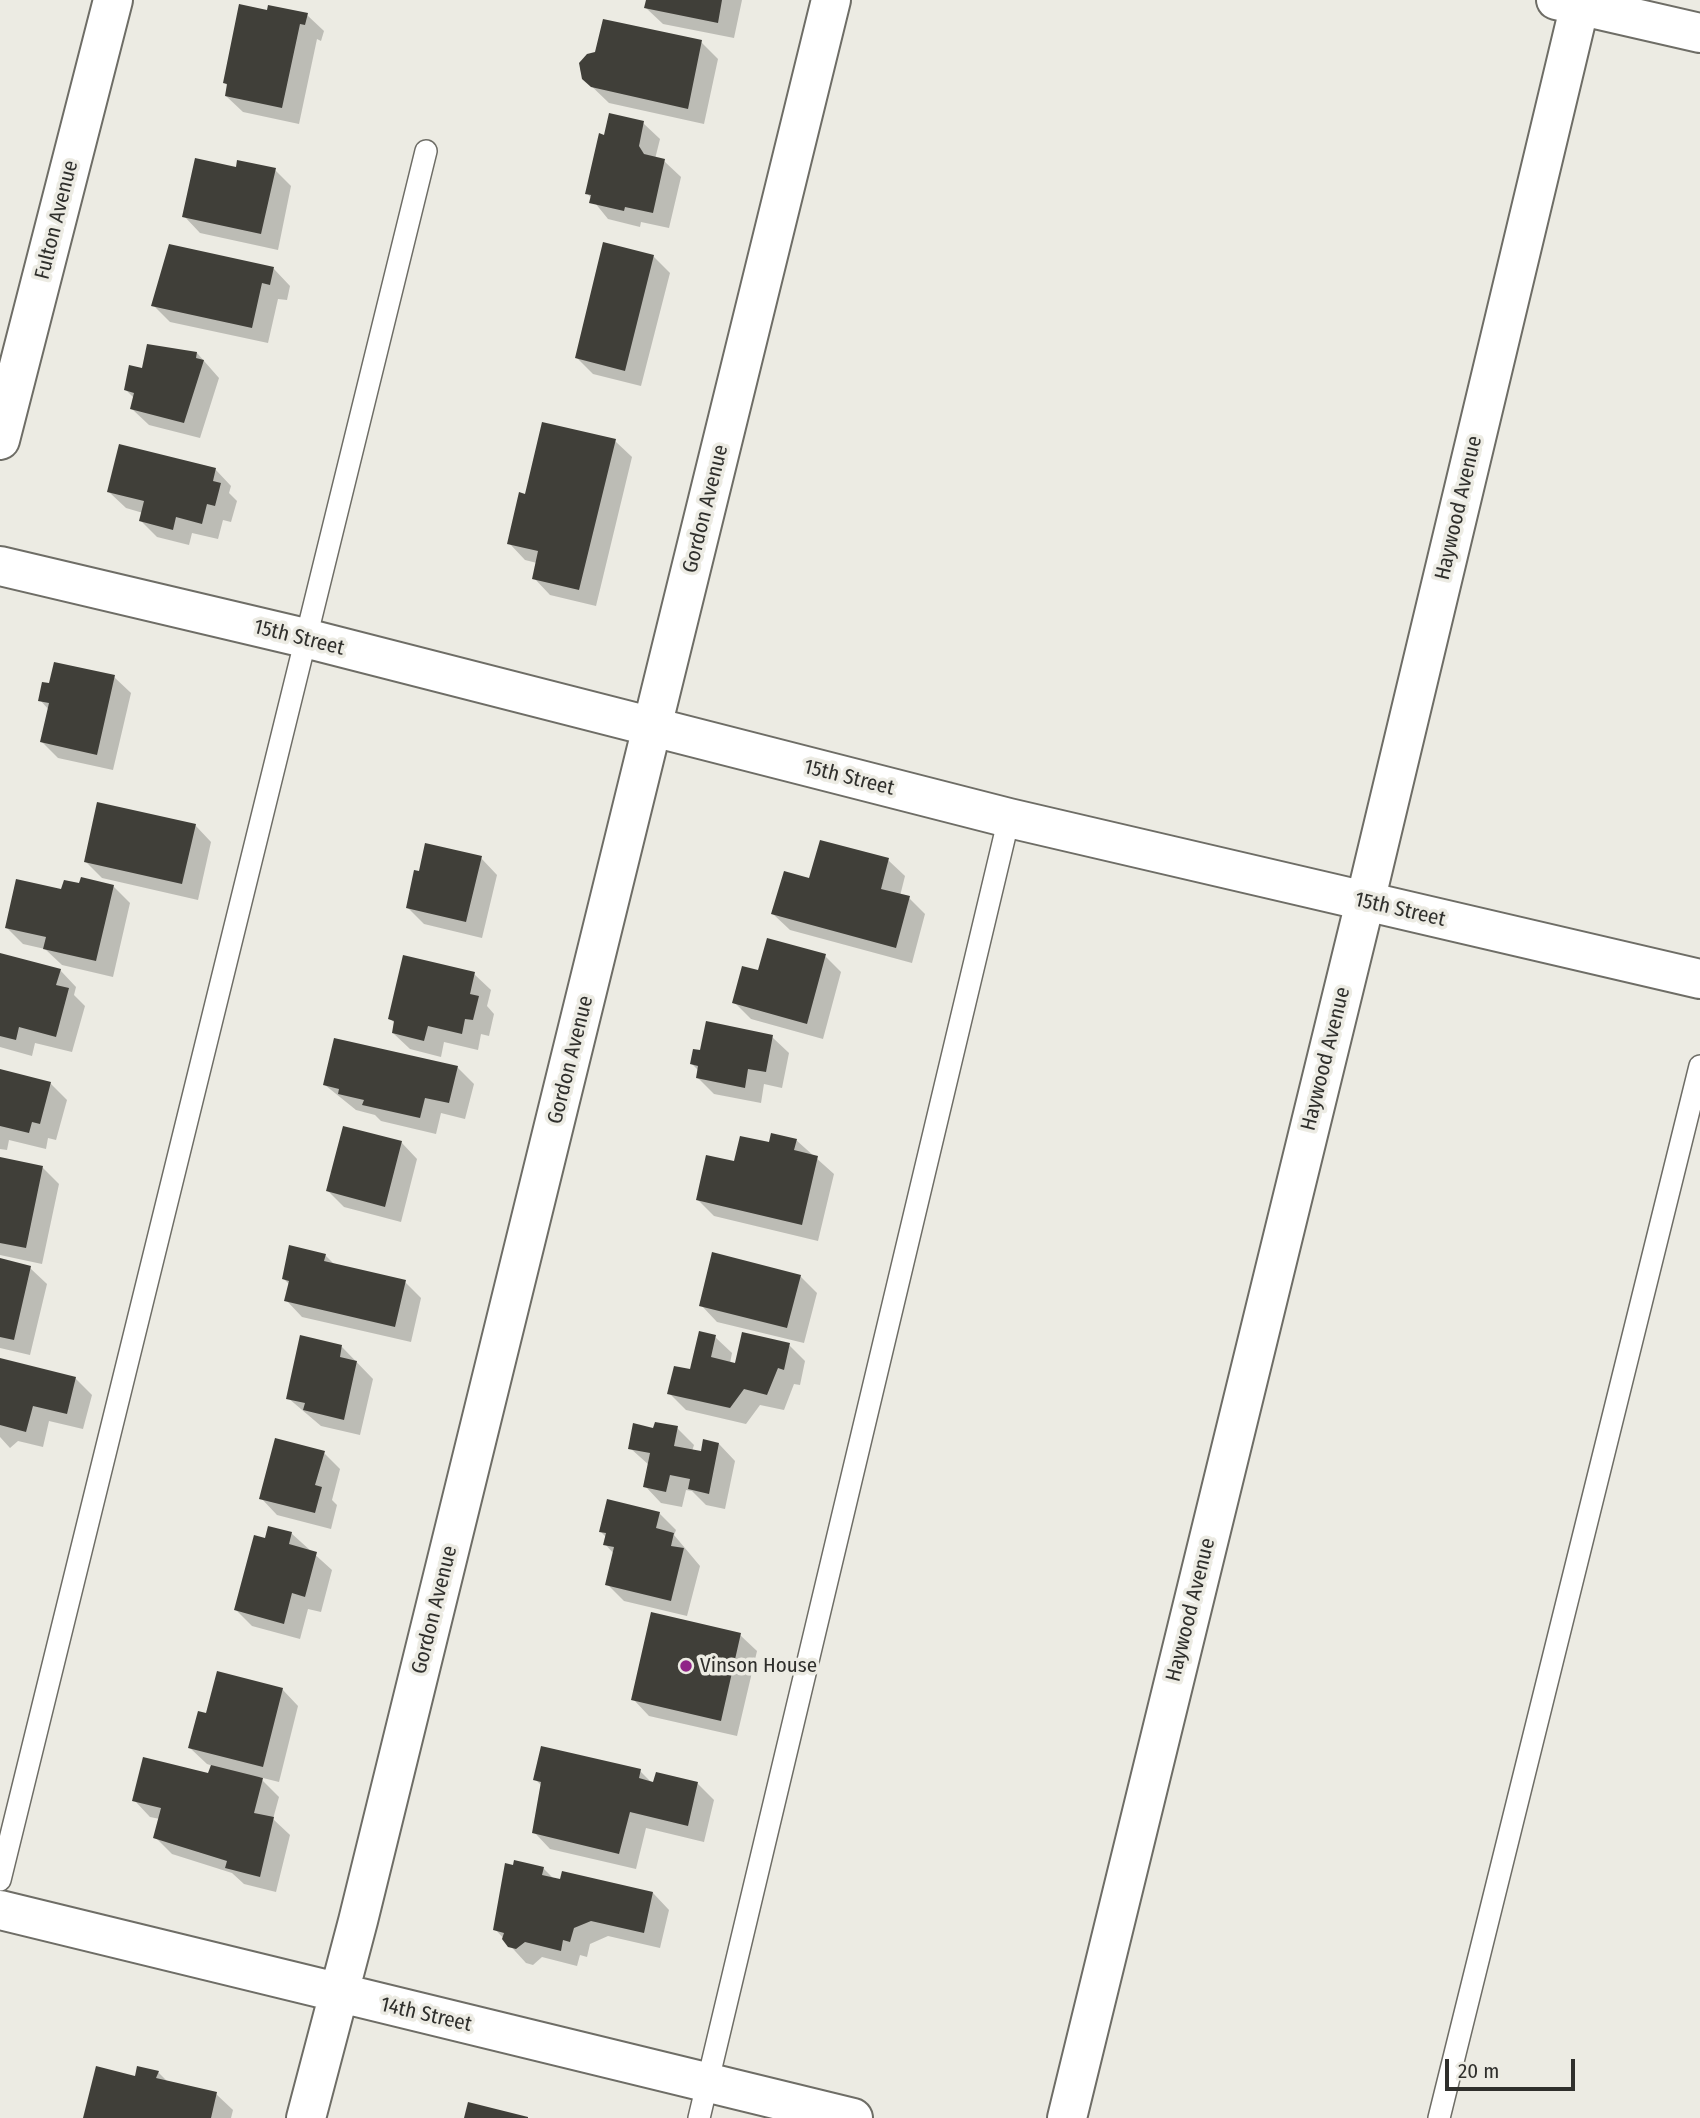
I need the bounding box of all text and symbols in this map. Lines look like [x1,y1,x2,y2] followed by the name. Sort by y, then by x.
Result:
[30,158,84,282] street label: Fulton Avenue
[1430,433,1488,583] street label: Haywood Avenue
[678,442,734,576] street label: Gordon Avenue
[251,615,347,661] street label: 15th Street
[801,755,897,801] street label: 15th Street
[1352,887,1448,933] street label: 15th Street
[1296,985,1356,1133] street label: Haywood Avenue
[543,993,599,1127] street label: Gordon Avenue
[1161,1536,1221,1684] street label: Haywood Avenue
[407,1543,463,1677] street label: Gordon Avenue
[700,1653,817,1679] place label: Vinson House
[678,1658,694,1674] marker: Vinson House
[378,1992,474,2038] street label: 14th Street
[1448,2044,1578,2088] scale bar
[1458,2058,1499,2084] text: 20 m

